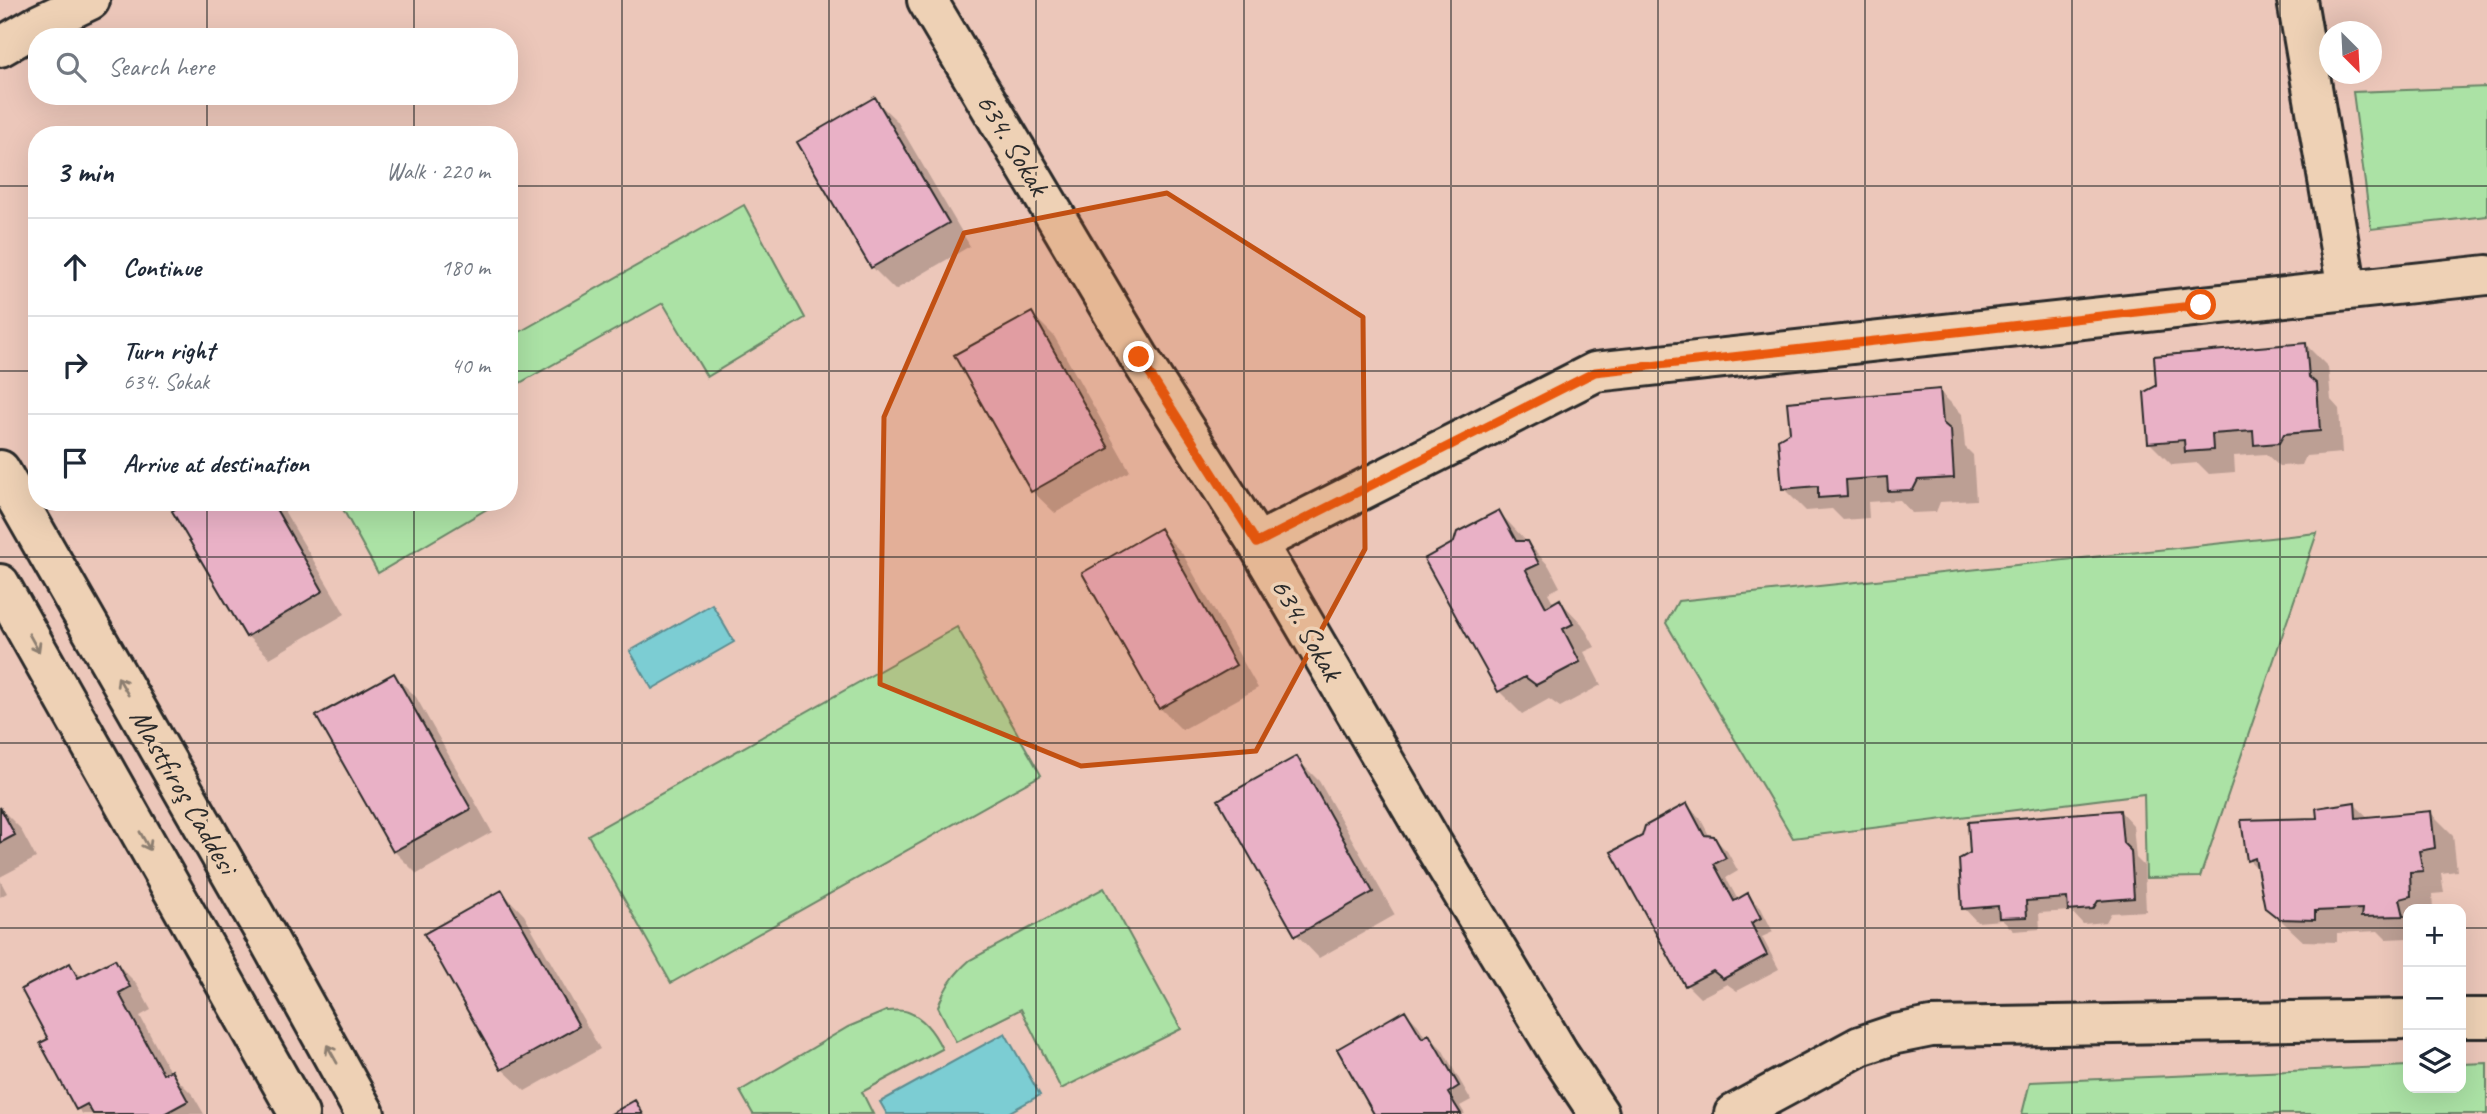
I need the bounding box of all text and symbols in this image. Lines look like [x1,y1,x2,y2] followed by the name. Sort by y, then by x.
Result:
[2319,21,2382,84] north arrow
[28,28,518,105] search box
[52,48,90,86] icon: search
[108,50,214,83] text: Search here
[968,86,1059,204] street label: 634. Sokak
[56,153,113,191] text: 3 min
[386,157,490,186] text: Walk · 220 m
[56,248,94,286] icon: ahead
[123,251,201,284] text: Continue
[441,253,490,282] text: 180 m
[2185,289,2216,320] route start
[123,334,214,367] text: Turn right
[1123,341,1154,372] route end
[56,346,94,384] icon: right
[451,351,490,380] text: 40 m
[123,367,209,396] text: 634. Sokak
[56,444,94,482] icon: arrive
[123,447,309,480] text: Arrive at destination
[1262,571,1353,689] street label: 634. Sokak
[27,633,41,653] one-way arrow
[116,676,130,696] one-way arrow
[121,702,248,883] street label: Mastfıroş Caddesi
[138,831,152,851] one-way arrow
[2403,904,2466,1093] map controls
[2403,904,2466,967] button: +
[2403,967,2466,1030] button: −
[2403,1030,2466,1093] button: layers
[325,1045,339,1065] one-way arrow

